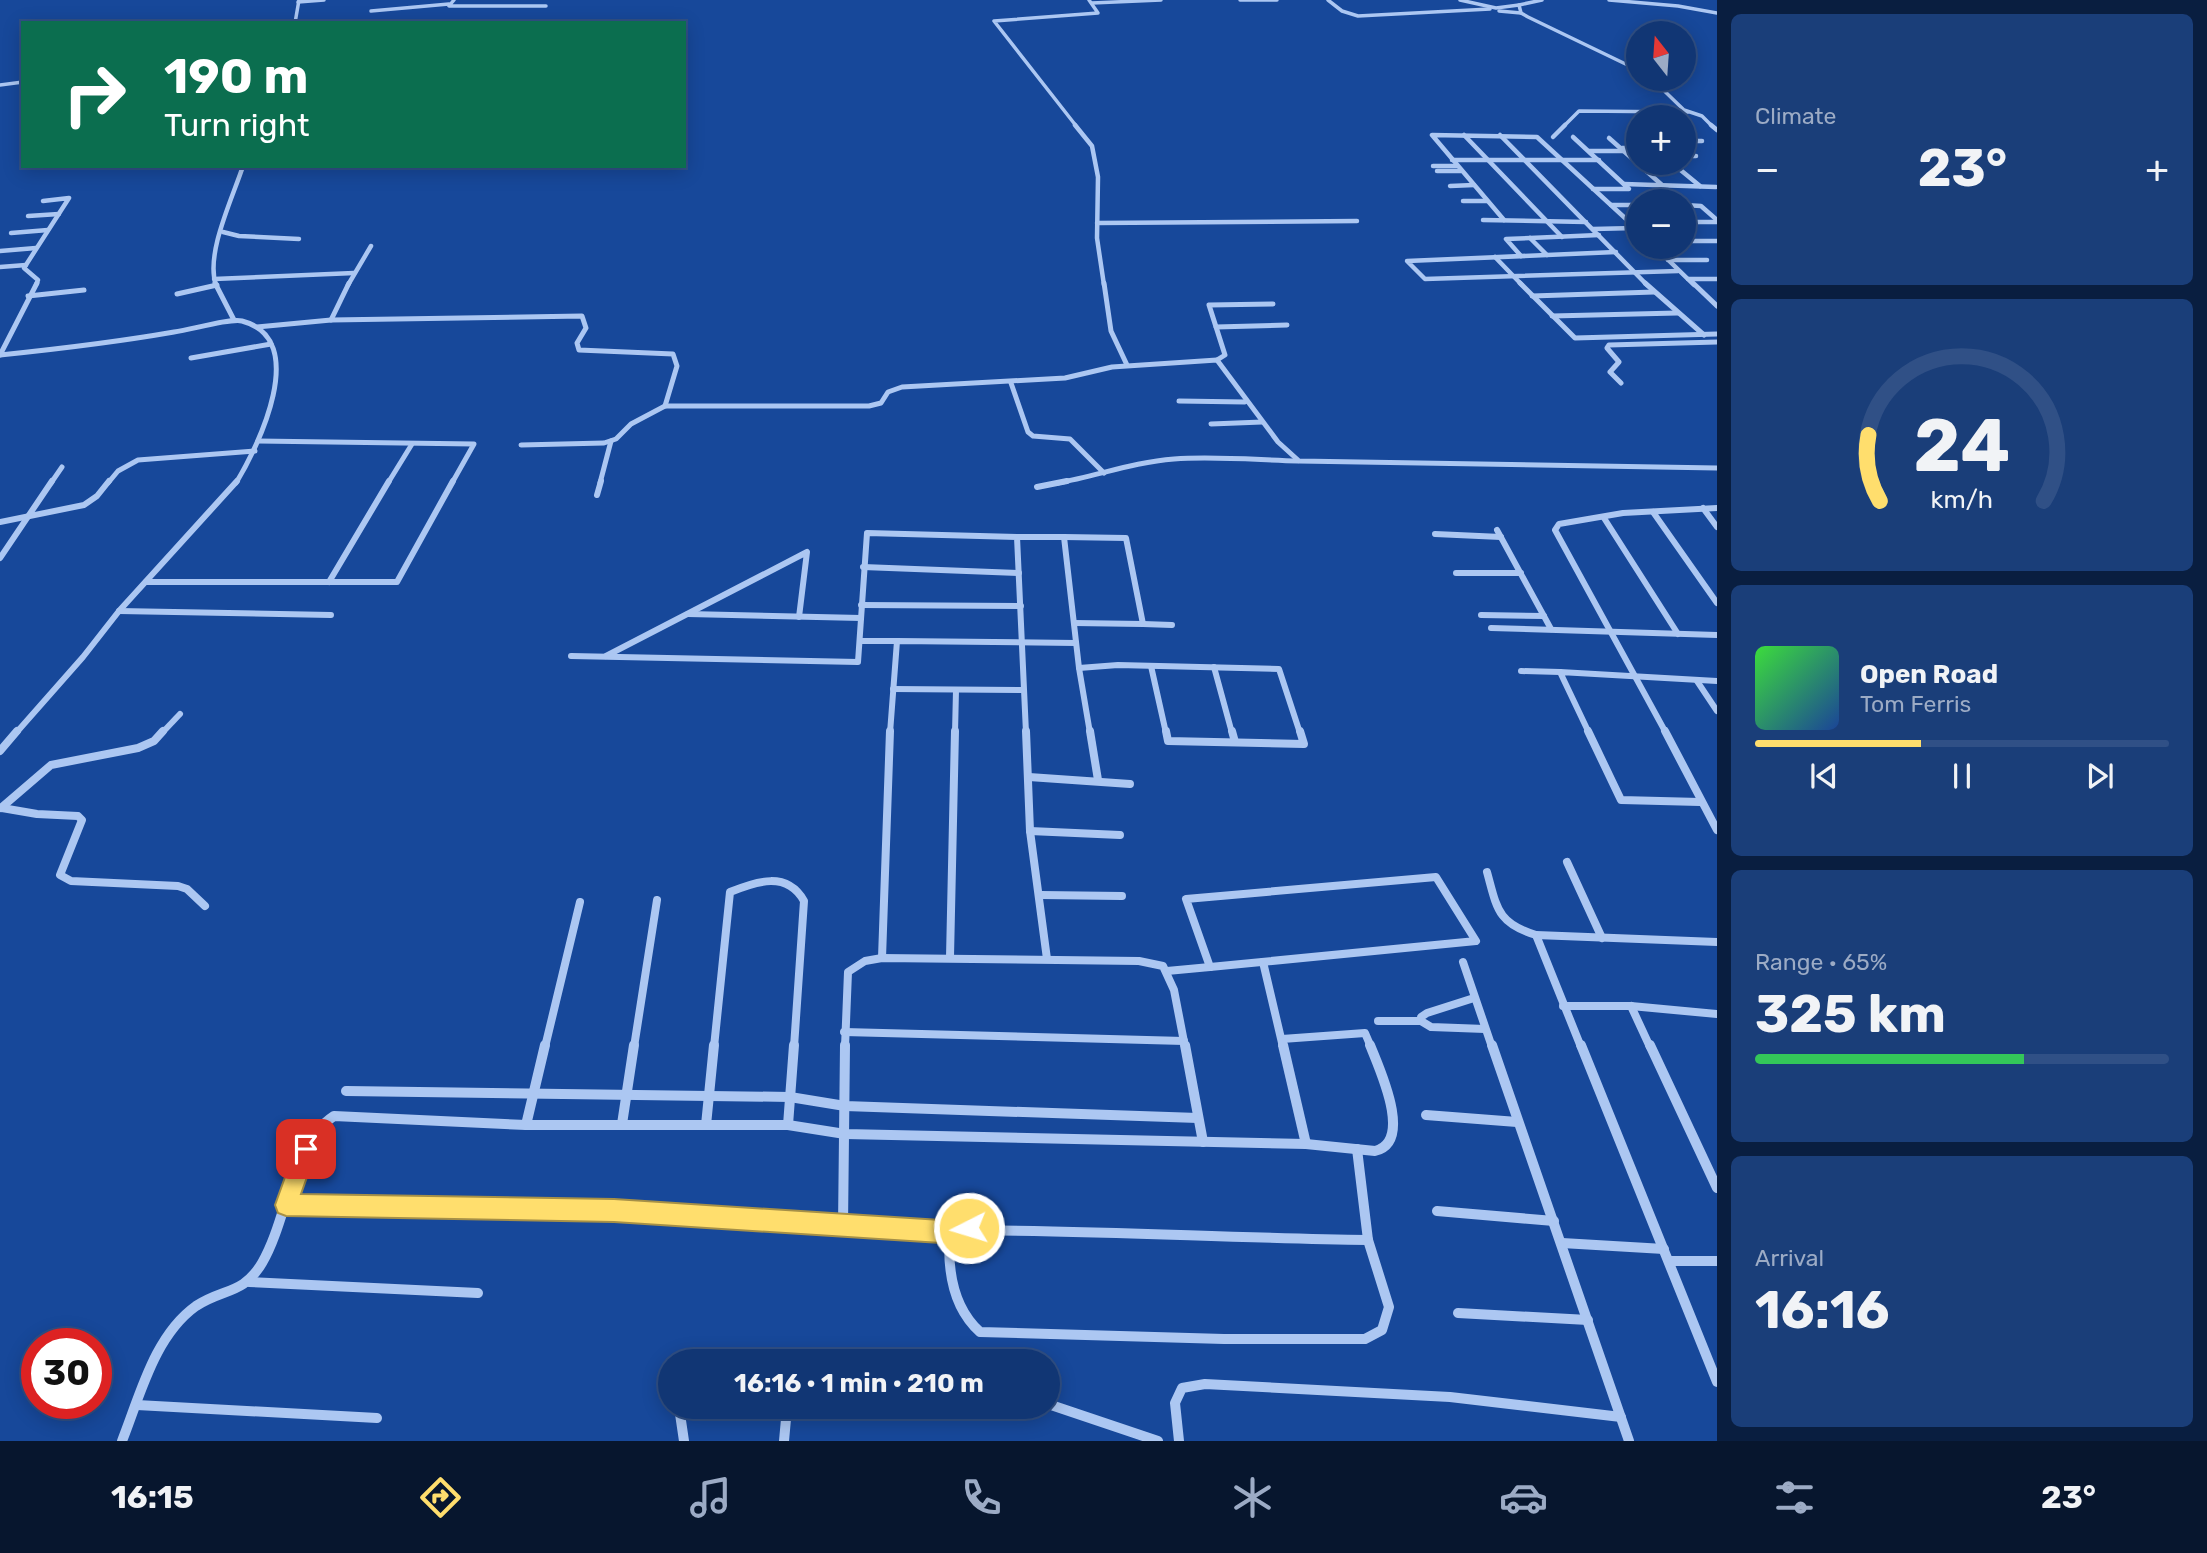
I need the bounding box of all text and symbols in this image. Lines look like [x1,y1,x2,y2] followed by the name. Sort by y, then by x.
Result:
[1626,21,1696,91] north arrow
[1626,21,1696,259] map controls
[164,47,308,105] text: 190 m
[49,49,140,140] icon: right
[1755,102,1836,130] text: Climate
[1626,105,1696,175] button: +
[164,106,309,144] text: Turn right
[1918,137,2007,199] text: 23°
[1755,146,1780,192] text: −
[2145,146,2169,192] text: +
[1626,189,1696,259] button: −
[1914,404,2010,490] text: 24
[1931,485,1993,514] text: km/h
[1860,659,1998,690] text: Open Road
[1860,690,1971,718] text: Tom Ferris
[1805,757,1843,795] icon: previous
[1943,757,1981,795] icon: pause
[2081,757,2119,795] icon: next
[1755,948,1887,976] text: Range · 65%
[1755,983,1946,1045] text: 325 km
[276,1119,336,1179] pin
[287,1130,325,1168] icon: arrive
[932,1191,1006,1265] position arrow
[1755,1244,1824,1272] text: Arrival
[1755,1279,1890,1341] text: 16:16
[21,1328,112,1419] speed limit sign: 30
[734,1368,984,1399] text: 16:16 · 1 min · 210 m
[416,1473,465,1522] icon: directions
[686,1473,735,1522] icon: music
[957,1473,1006,1522] icon: phone
[1228,1473,1277,1522] icon: climate
[1499,1473,1548,1522] icon: car
[1770,1473,1819,1522] icon: filters
[111,1478,194,1516] text: 16:15
[2041,1478,2096,1516] text: 23°

